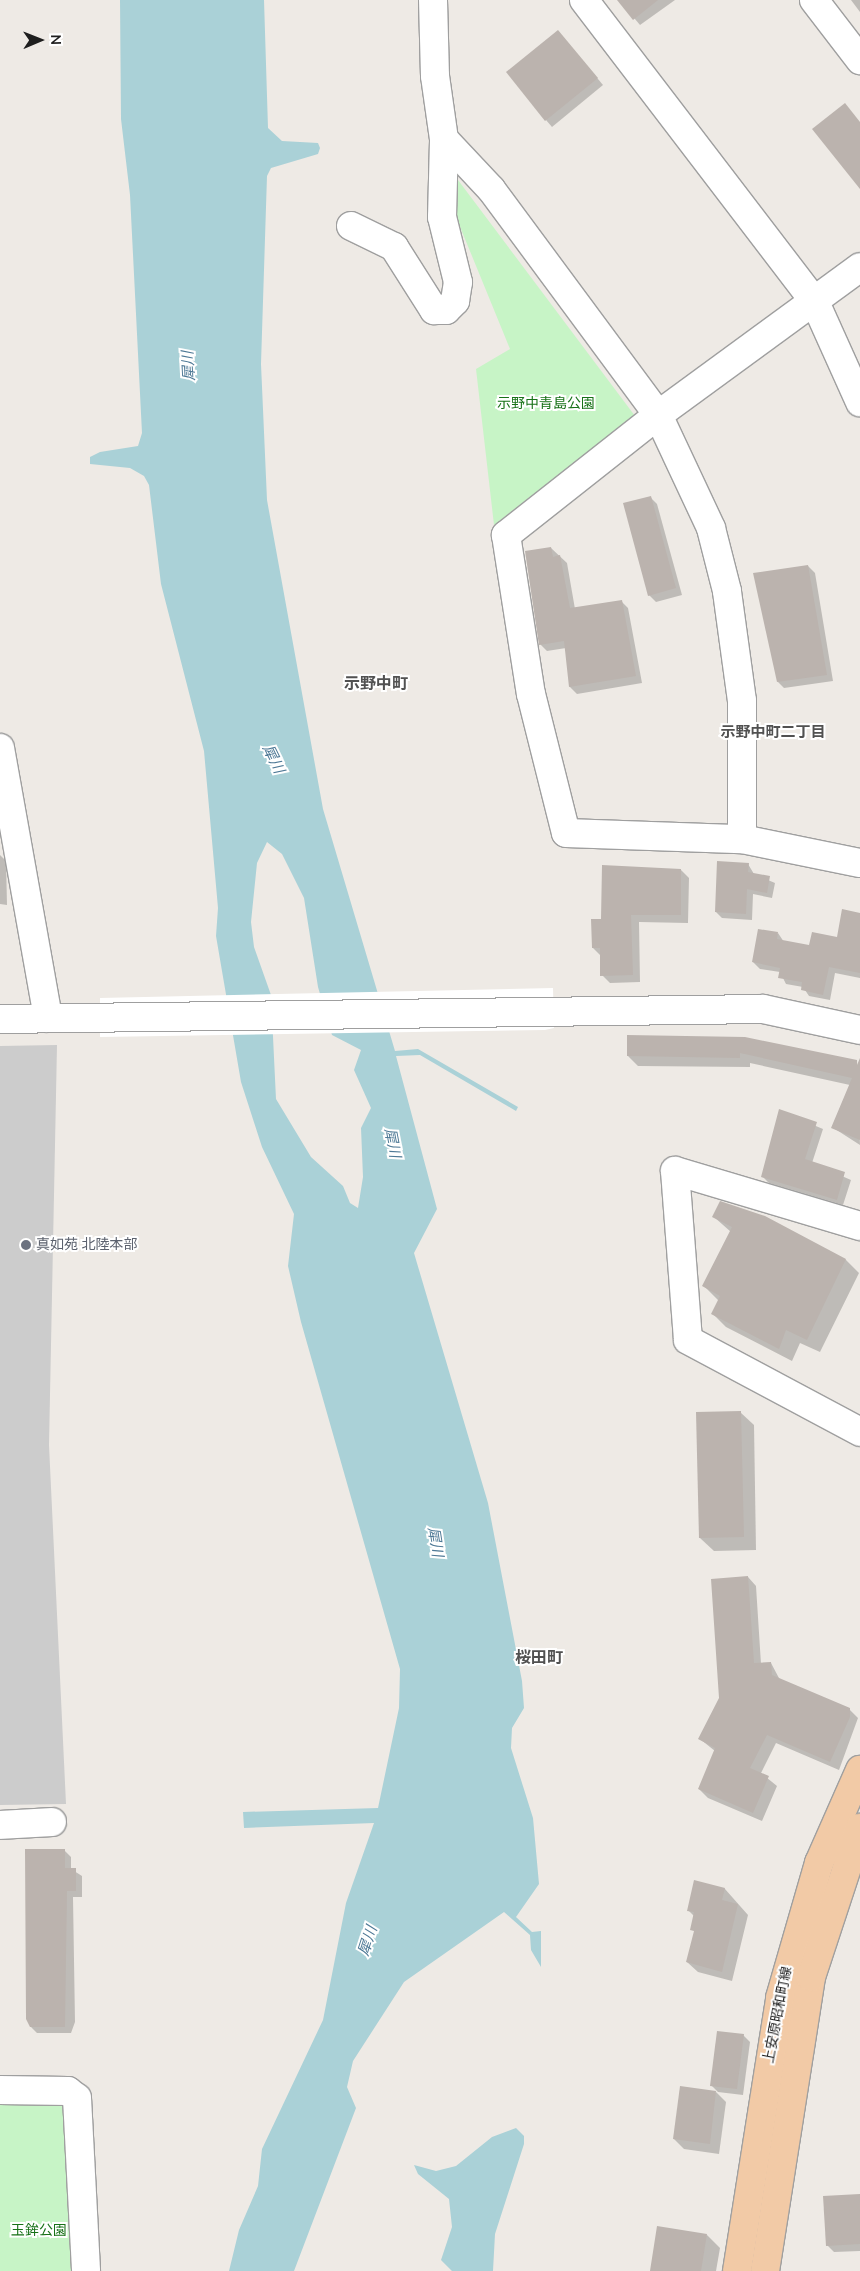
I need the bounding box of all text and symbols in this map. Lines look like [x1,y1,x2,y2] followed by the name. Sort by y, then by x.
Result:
[15,15,65,65] north arrow
[46,34,65,45] text: N
[179,351,199,381] water label: 犀川
[497,396,595,412] park label: 示野中青島公園
[344,674,408,694] district label: 示野中町
[721,724,825,742] district label: 示野中町二丁目
[258,742,288,776] water label: 犀川
[380,1127,404,1159] water label: 犀川
[36,1237,138,1253] place label: 真如苑 北陸本部
[20,1239,32,1251] marker: 真如苑 北陸本部
[424,1526,446,1558] water label: 犀川
[515,1648,563,1668] district label: 桜田町
[355,1924,381,1958] water label: 犀川
[760,1965,796,2065] street label: 上安原昭和町線
[11,2223,67,2239] park label: 玉鉾公園

